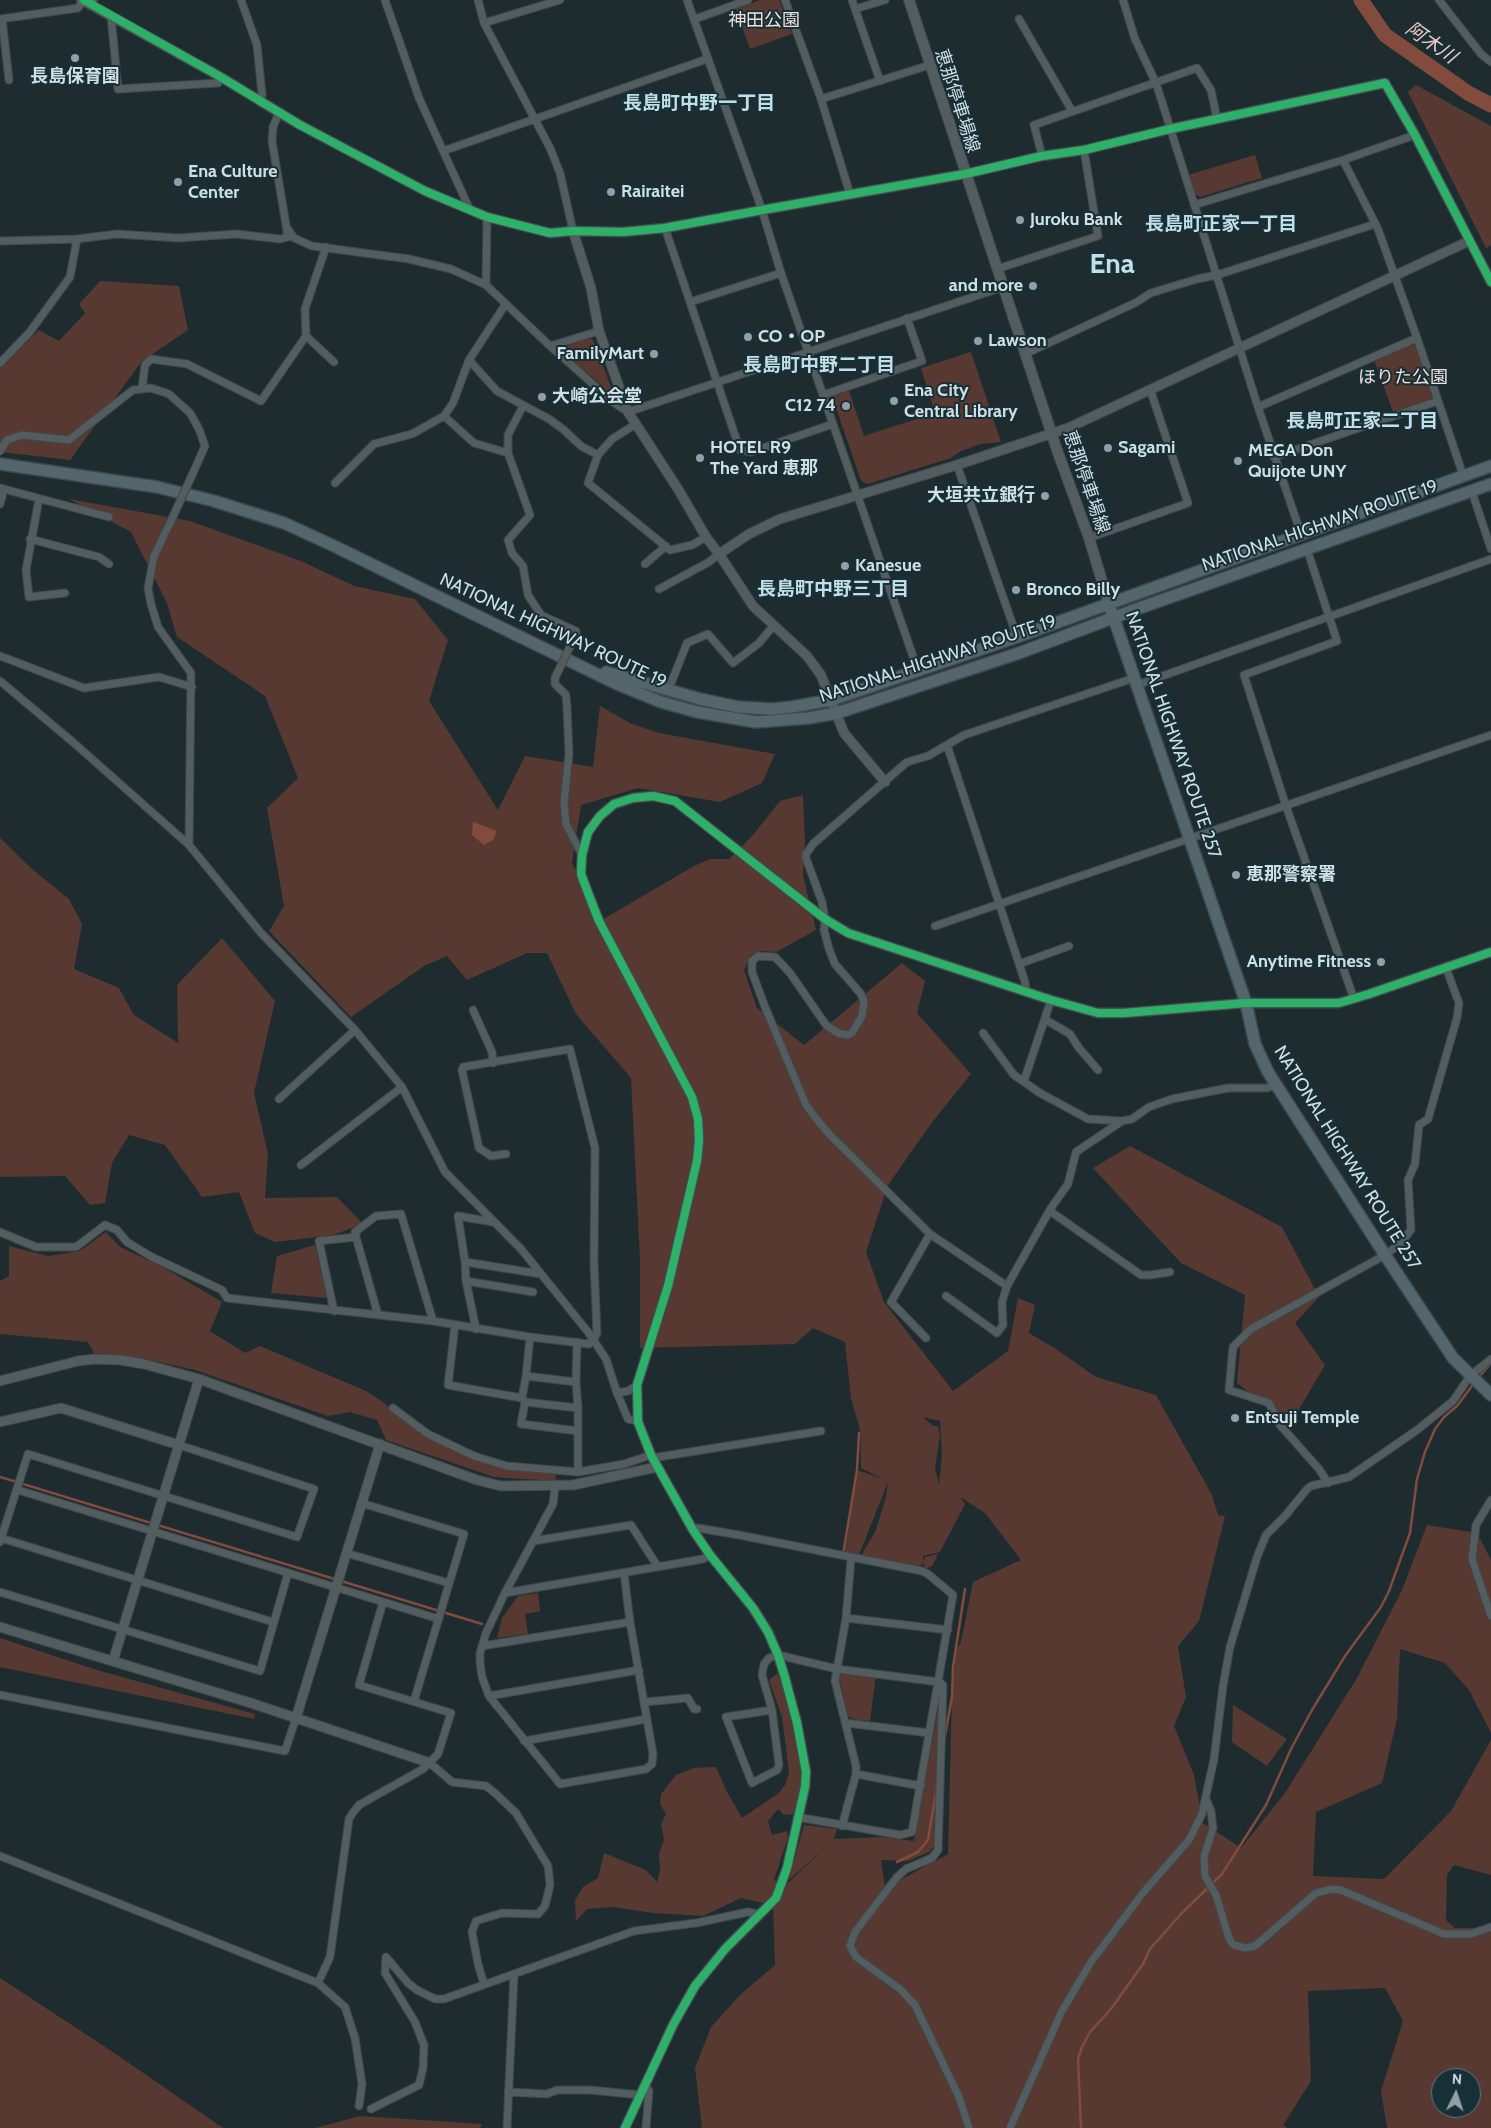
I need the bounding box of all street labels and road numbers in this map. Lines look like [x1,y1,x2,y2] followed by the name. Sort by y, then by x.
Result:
[930,46,984,156] street label: 恵那停車場線
[1058,427,1114,537] street label: 恵那停車場線
[1199,475,1441,577] street label: NATIONAL HIGHWAY ROUTE 19
[436,569,670,693] street label: NATIONAL HIGHWAY ROUTE 19
[1120,609,1226,861] street label: NATIONAL HIGHWAY ROUTE 257
[817,610,1059,708] street label: NATIONAL HIGHWAY ROUTE 19
[1269,1042,1425,1274] street label: NATIONAL HIGHWAY ROUTE 257

